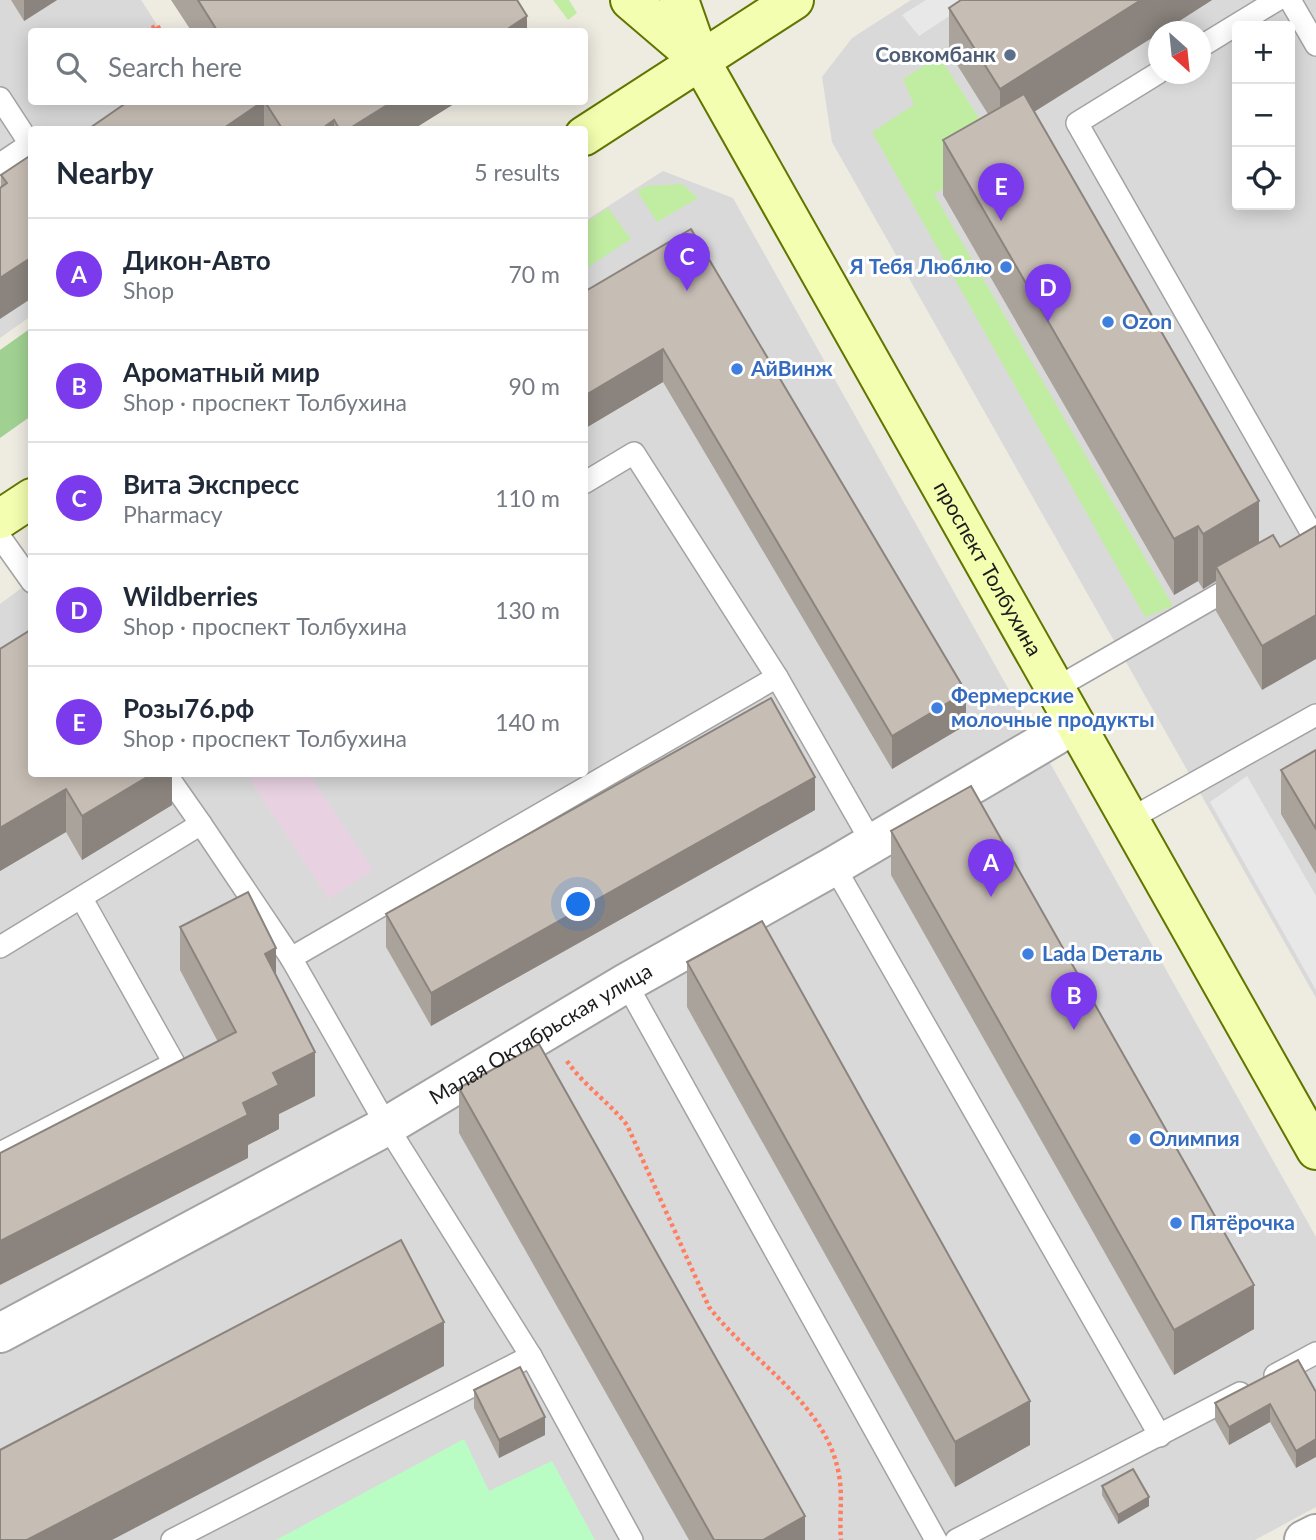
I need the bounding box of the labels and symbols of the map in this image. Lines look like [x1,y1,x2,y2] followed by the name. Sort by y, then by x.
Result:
[1148,21,1211,84] north arrow
[875,41,997,66] place label: Совкомбанк
[1002,47,1018,63] marker: Совкомбанк
[978,163,1024,221] pin: E
[664,233,710,291] pin: C
[848,253,992,278] place label: Я Тебя Люблю
[998,259,1014,275] marker: Я Тебя Люблю
[1025,264,1071,322] pin: D
[1122,308,1172,333] place label: Ozon
[1100,314,1116,330] marker: Ozon
[750,355,833,380] place label: АйВинж
[729,361,745,377] marker: АйВинж
[930,476,1048,660] street label: проспект Толбухина
[951,682,1155,731] place label: Фермерские молочные продукты
[929,700,945,716] marker: Фермерские молочные продукты
[968,839,1014,897] pin: A
[561,887,595,921] your location
[1042,940,1162,965] place label: Lada Dеталь
[1020,946,1036,962] marker: Lada Dеталь
[424,957,656,1109] street label: Малая Октябрьская улица
[1051,972,1097,1030] pin: B
[1149,1125,1240,1150] place label: Олимпия
[1127,1131,1143,1147] marker: Олимпия
[1190,1209,1295,1234] place label: Пятёрочка
[1168,1215,1184,1231] marker: Пятёрочка

